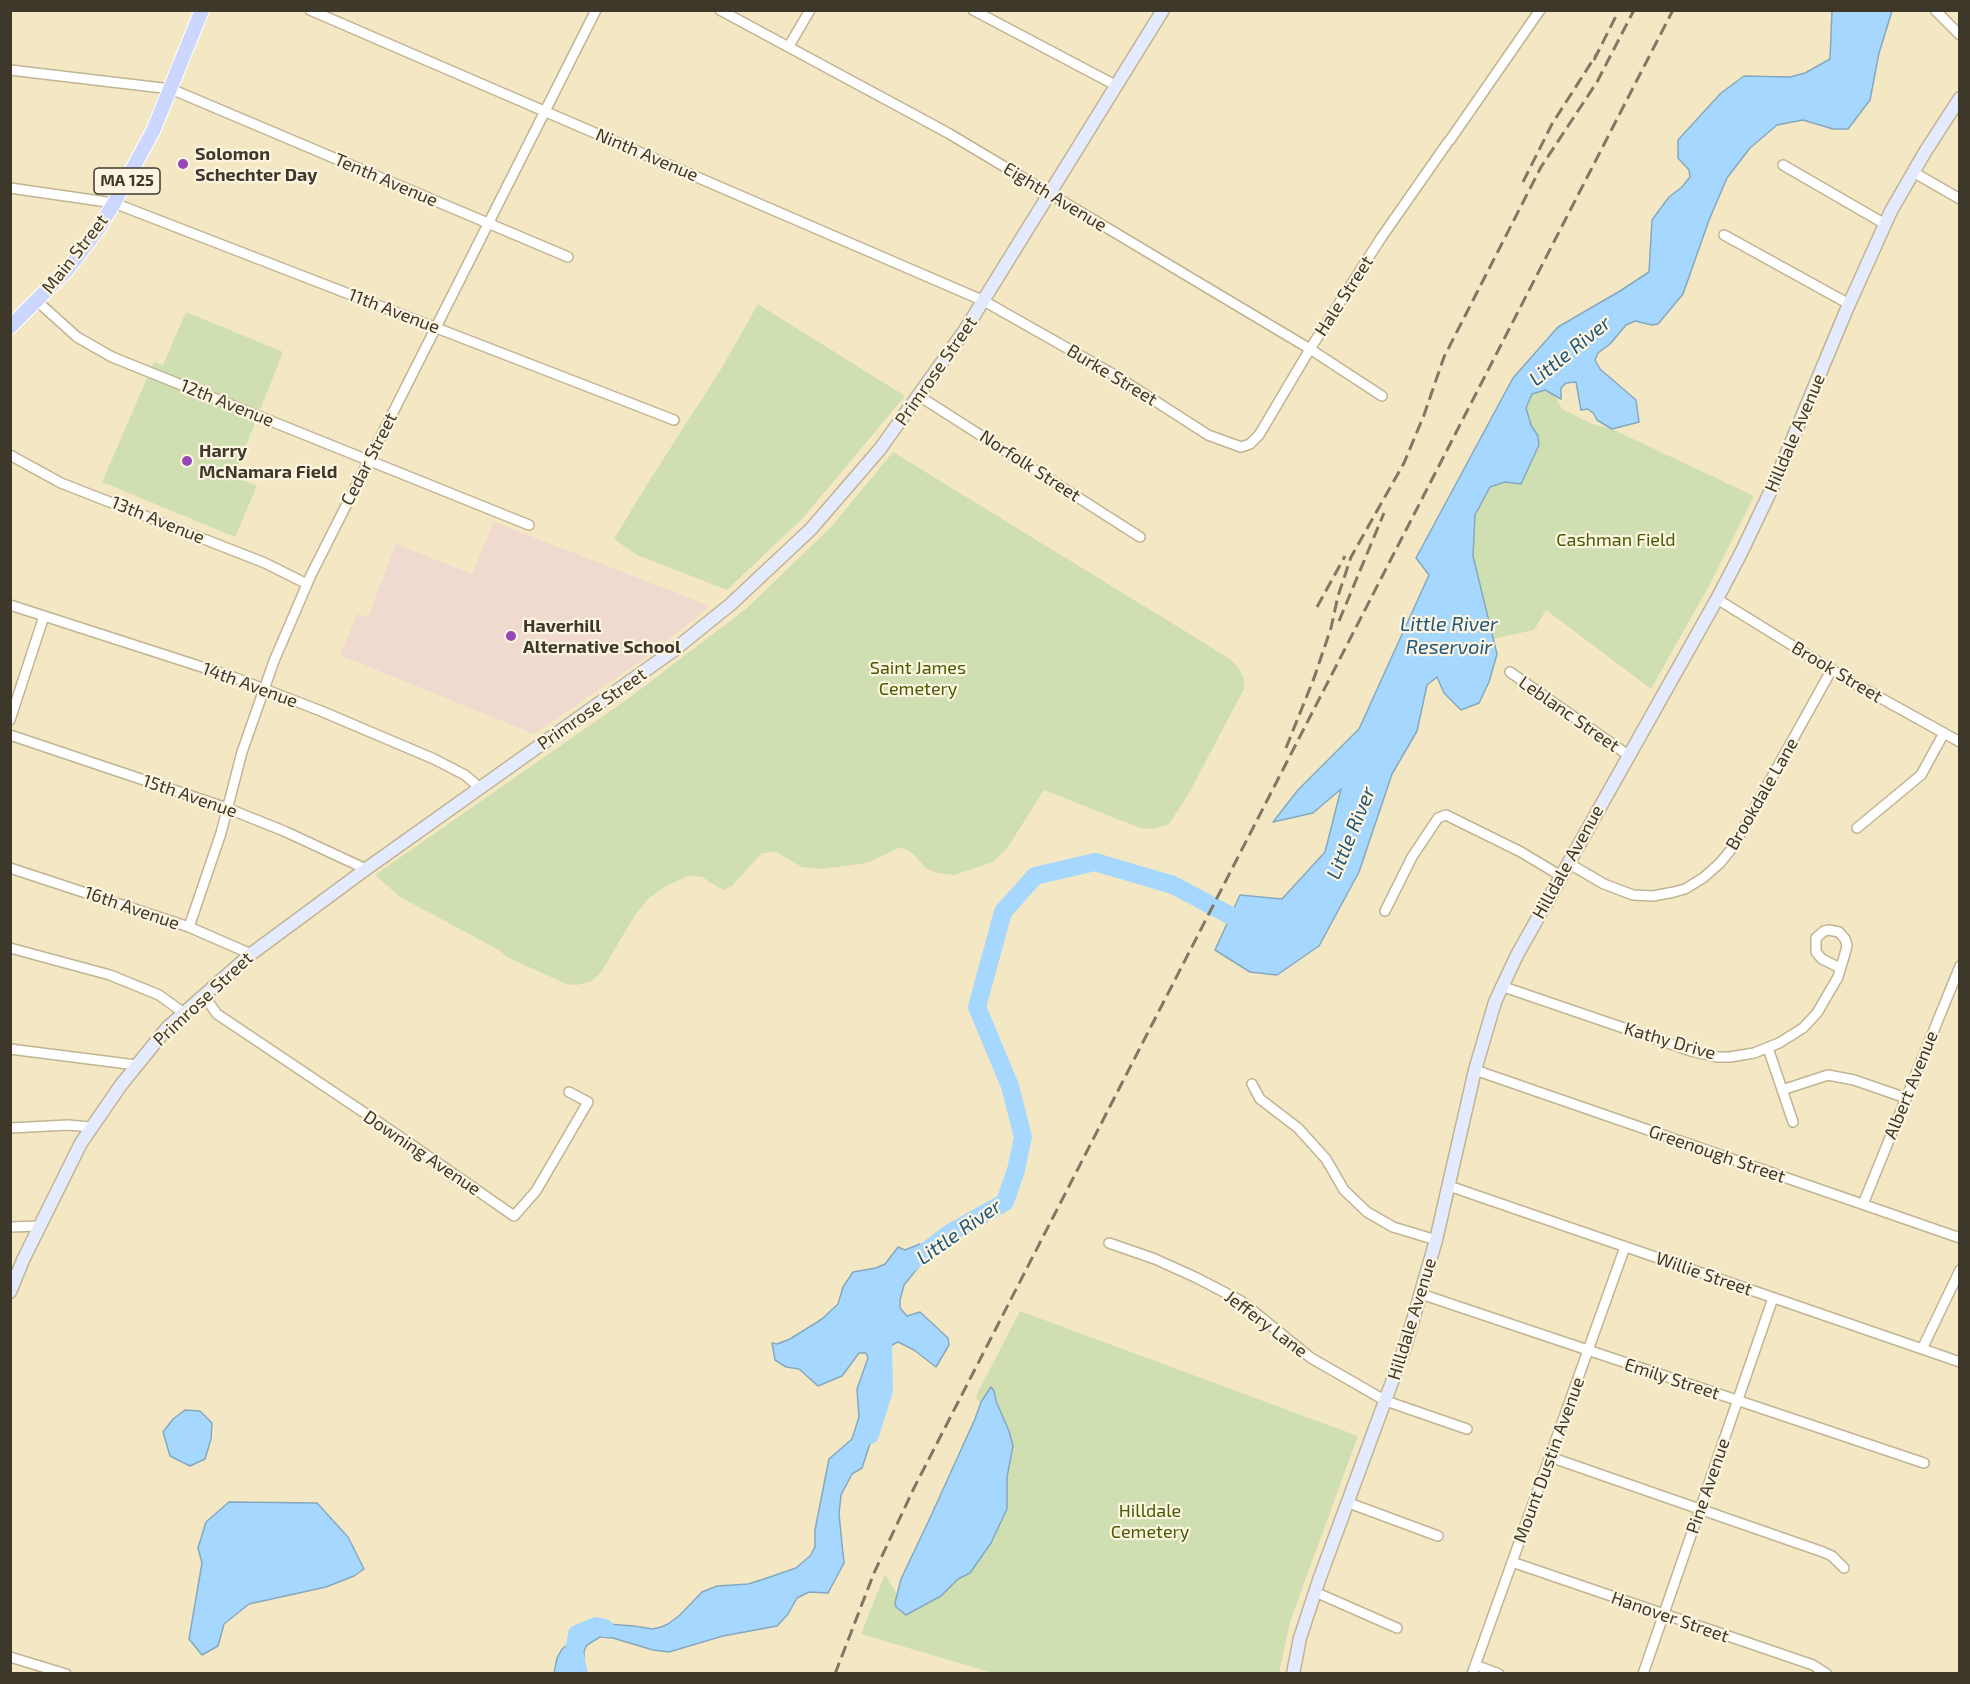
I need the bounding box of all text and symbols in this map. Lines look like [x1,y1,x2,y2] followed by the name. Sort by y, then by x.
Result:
[592,124,702,186] street label: Ninth Avenue
[195,143,317,186] place label: Solomon Schechter Day
[331,149,441,211] street label: Tenth Avenue
[176,157,190,171] marker: Solomon Schechter Day
[999,158,1111,236] street label: Eighth Avenue
[94,168,160,194] road number: MA 125
[37,210,113,298] street label: Main Street
[1310,252,1378,340] street label: Hale Street
[345,284,443,338] street label: 11th Avenue
[1524,311,1616,391] water label: Little River
[890,312,982,430] street label: Primrose Street
[1063,340,1161,410] street label: Burke Street
[1760,370,1830,496] street label: Hilldale Avenue
[177,374,277,432] street label: 12th Avenue
[336,409,402,509] street label: Cedar Street
[976,425,1084,507] street label: Norfolk Street
[199,440,338,482] place label: Harry McNamara Field
[180,454,194,468] marker: Harry McNamara Field
[108,491,208,549] street label: 13th Avenue
[1556,529,1676,551] park label: Cashman Field
[1400,612,1498,659] water label: Little River Reservoir
[523,615,681,658] place label: Haverhill Alternative School
[504,629,518,643] marker: Haverhill Alternative School
[1788,637,1886,707] street label: Brook Street
[870,657,966,700] park label: Saint James Cemetery
[199,658,301,712] street label: 14th Avenue
[533,663,651,755] street label: Primrose Street
[1515,671,1623,757] street label: Leblanc Street
[1721,734,1803,854] street label: Brookdale Lane
[140,770,240,822] street label: 15th Avenue
[1322,783,1380,883] water label: Little River
[1528,801,1608,923] street label: Hilldale Avenue
[82,882,182,934] street label: 16th Avenue
[149,947,257,1051] street label: Primrose Street
[1622,1018,1718,1064] street label: Kathy Drive
[1879,1028,1943,1142] street label: Albert Avenue
[359,1106,485,1200] street label: Downing Avenue
[1646,1120,1788,1188] street label: Greenough Street
[912,1194,1006,1270] water label: Little River
[1653,1247,1755,1301] street label: Willie Street
[1383,1255,1441,1383] street label: Hilldale Avenue
[1220,1286,1312,1362] street label: Jeffery Lane
[1622,1353,1722,1405] street label: Emily Street
[1509,1374,1589,1546] street label: Mount Dustin Avenue
[1682,1435,1734,1537] street label: Pine Avenue
[1111,1500,1189,1543] park label: Hilldale Cemetery
[1608,1587,1732,1647] street label: Hanover Street

